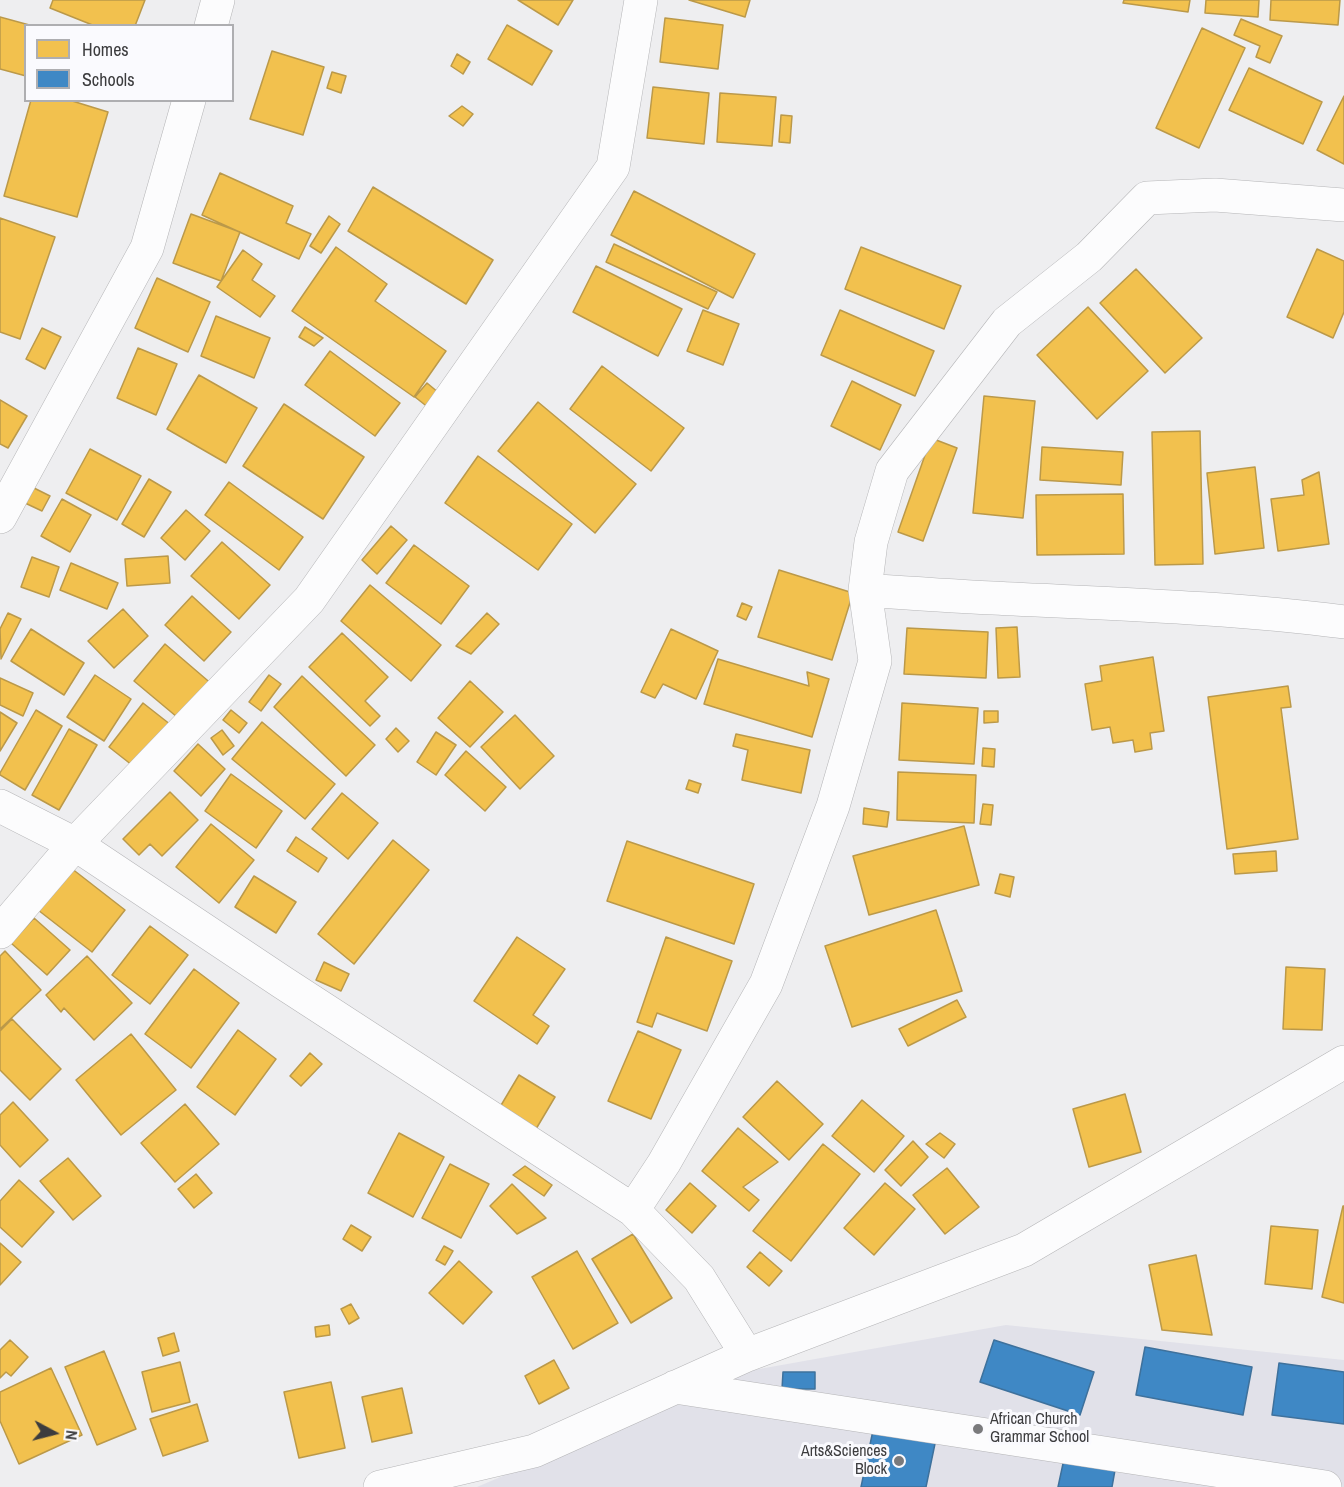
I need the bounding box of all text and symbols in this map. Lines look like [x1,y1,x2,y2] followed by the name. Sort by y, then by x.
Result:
[24,24,234,102] legend
[82,37,129,62] text: Homes
[82,67,135,92] text: Schools
[24,1403,84,1463] north arrow
[990,1410,1089,1448] place label: African Church Grammar School
[971,1422,985,1436] marker: African Church Grammar School
[60,1429,83,1441] text: N
[801,1442,887,1480] place label: Arts&Sciences Block
[892,1454,906,1468] marker: Arts&Sciences Block

